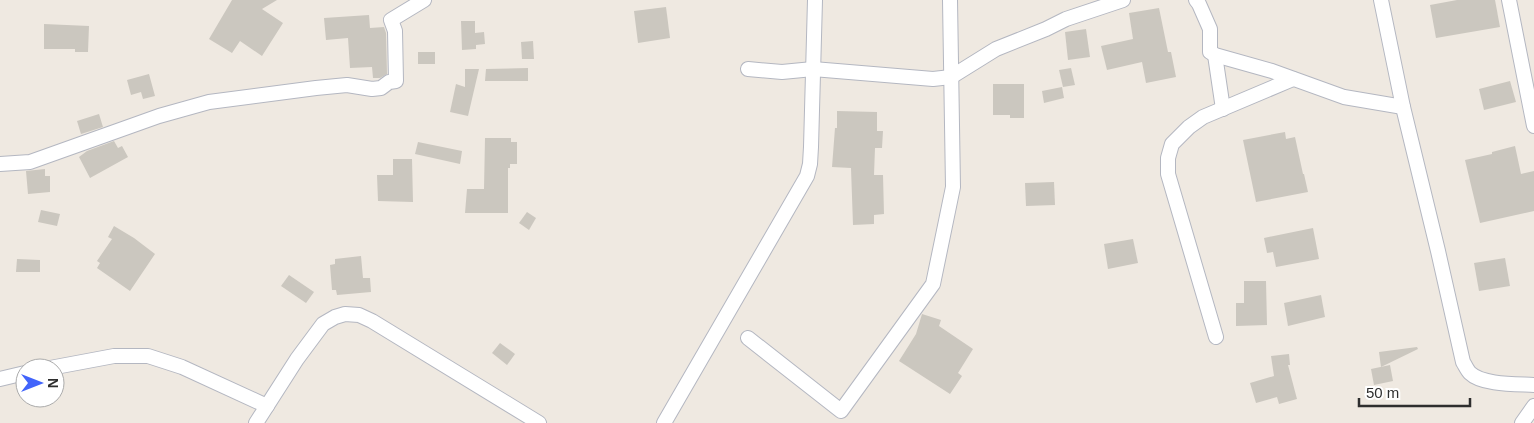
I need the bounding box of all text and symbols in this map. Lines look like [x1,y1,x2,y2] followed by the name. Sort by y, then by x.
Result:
[15,358,65,408] north arrow
[1359,376,1470,408] scale bar
[45,378,61,388] text: N
[1366,384,1399,401] text: 50 m

